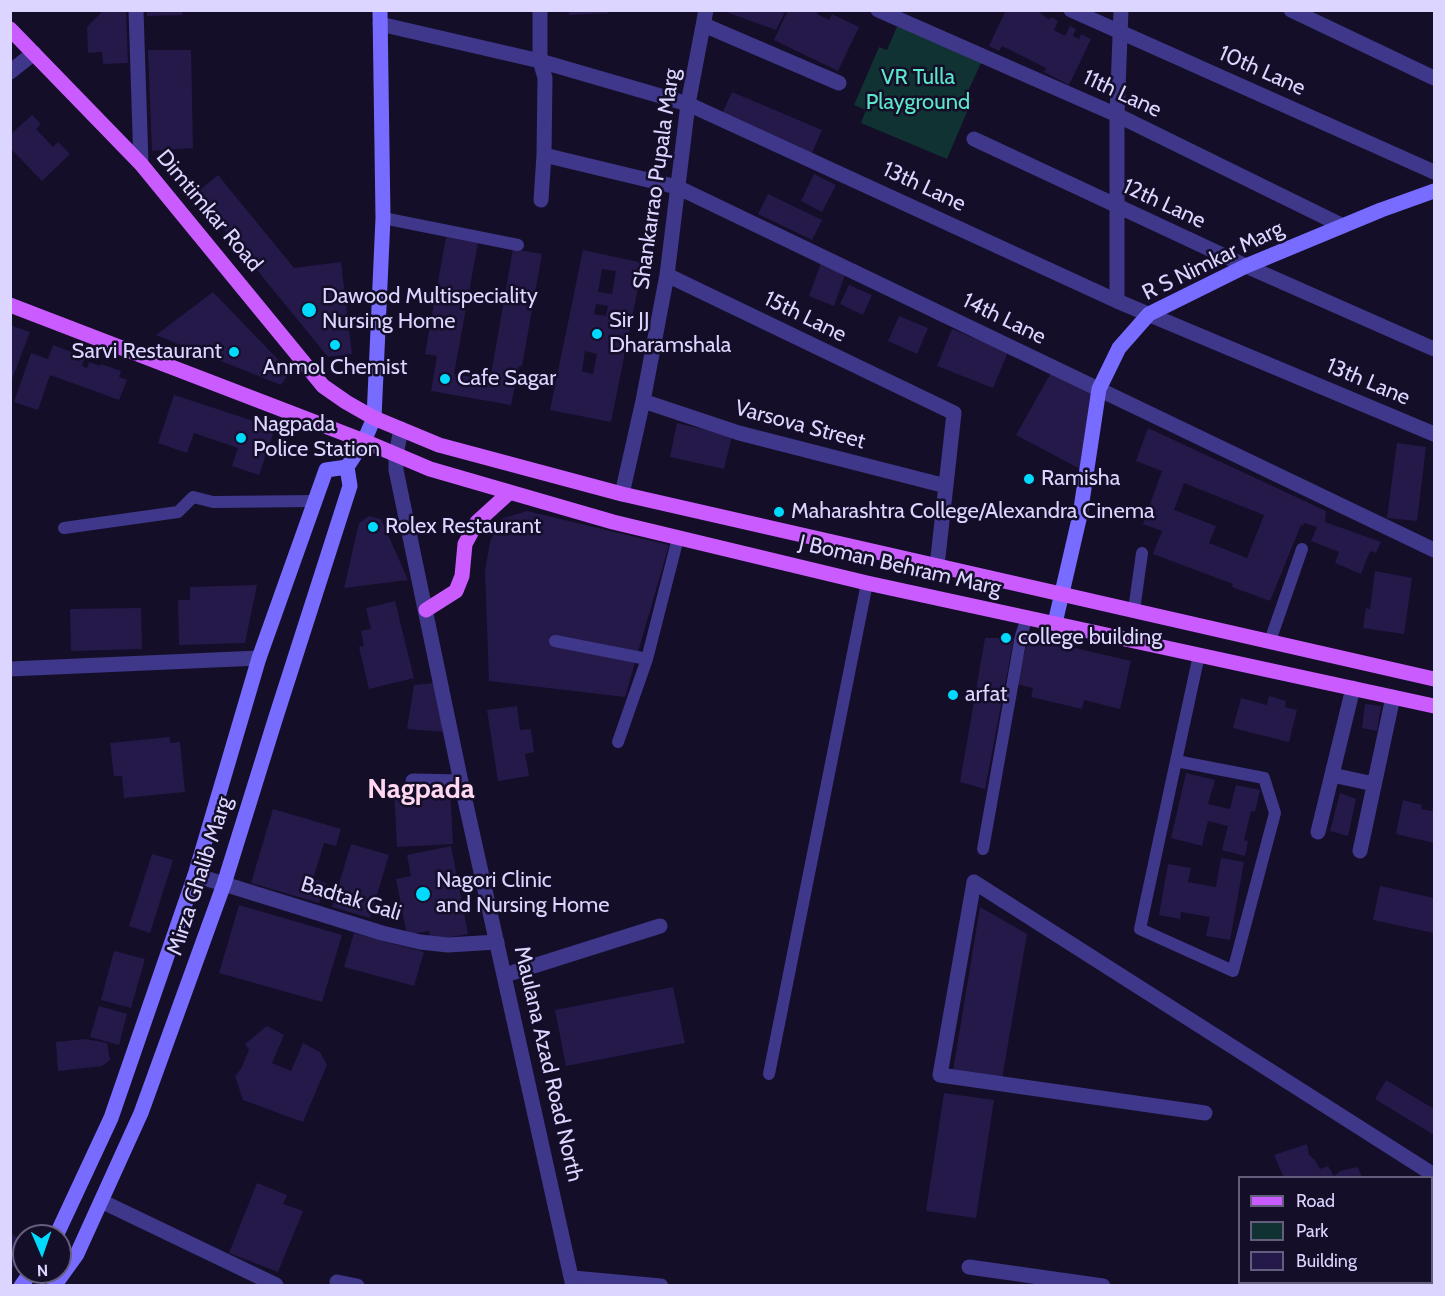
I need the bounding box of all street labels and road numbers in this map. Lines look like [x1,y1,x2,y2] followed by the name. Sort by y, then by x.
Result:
[1215,40,1309,102] street label: 10th Lane
[1078,64,1166,124] street label: 11th Lane
[628,67,686,291] street label: Shankarrao Pupala Marg
[150,145,268,277] street label: Dimtimkar Road
[878,156,970,218] street label: 13th Lane
[1118,173,1210,235] street label: 12th Lane
[1138,215,1288,307] street label: R S Nimkar Marg
[759,286,851,348] street label: 15th Lane
[958,288,1050,350] street label: 14th Lane
[1322,353,1414,411] street label: 13th Lane
[732,395,868,455] street label: Varsova Street
[796,530,1004,602] street label: J Boman Behram Marg
[162,793,238,959] street label: Mirza Ghalib Marg
[297,871,405,927] street label: Badtak Gali
[508,943,588,1185] street label: Maulana Azad Road North

